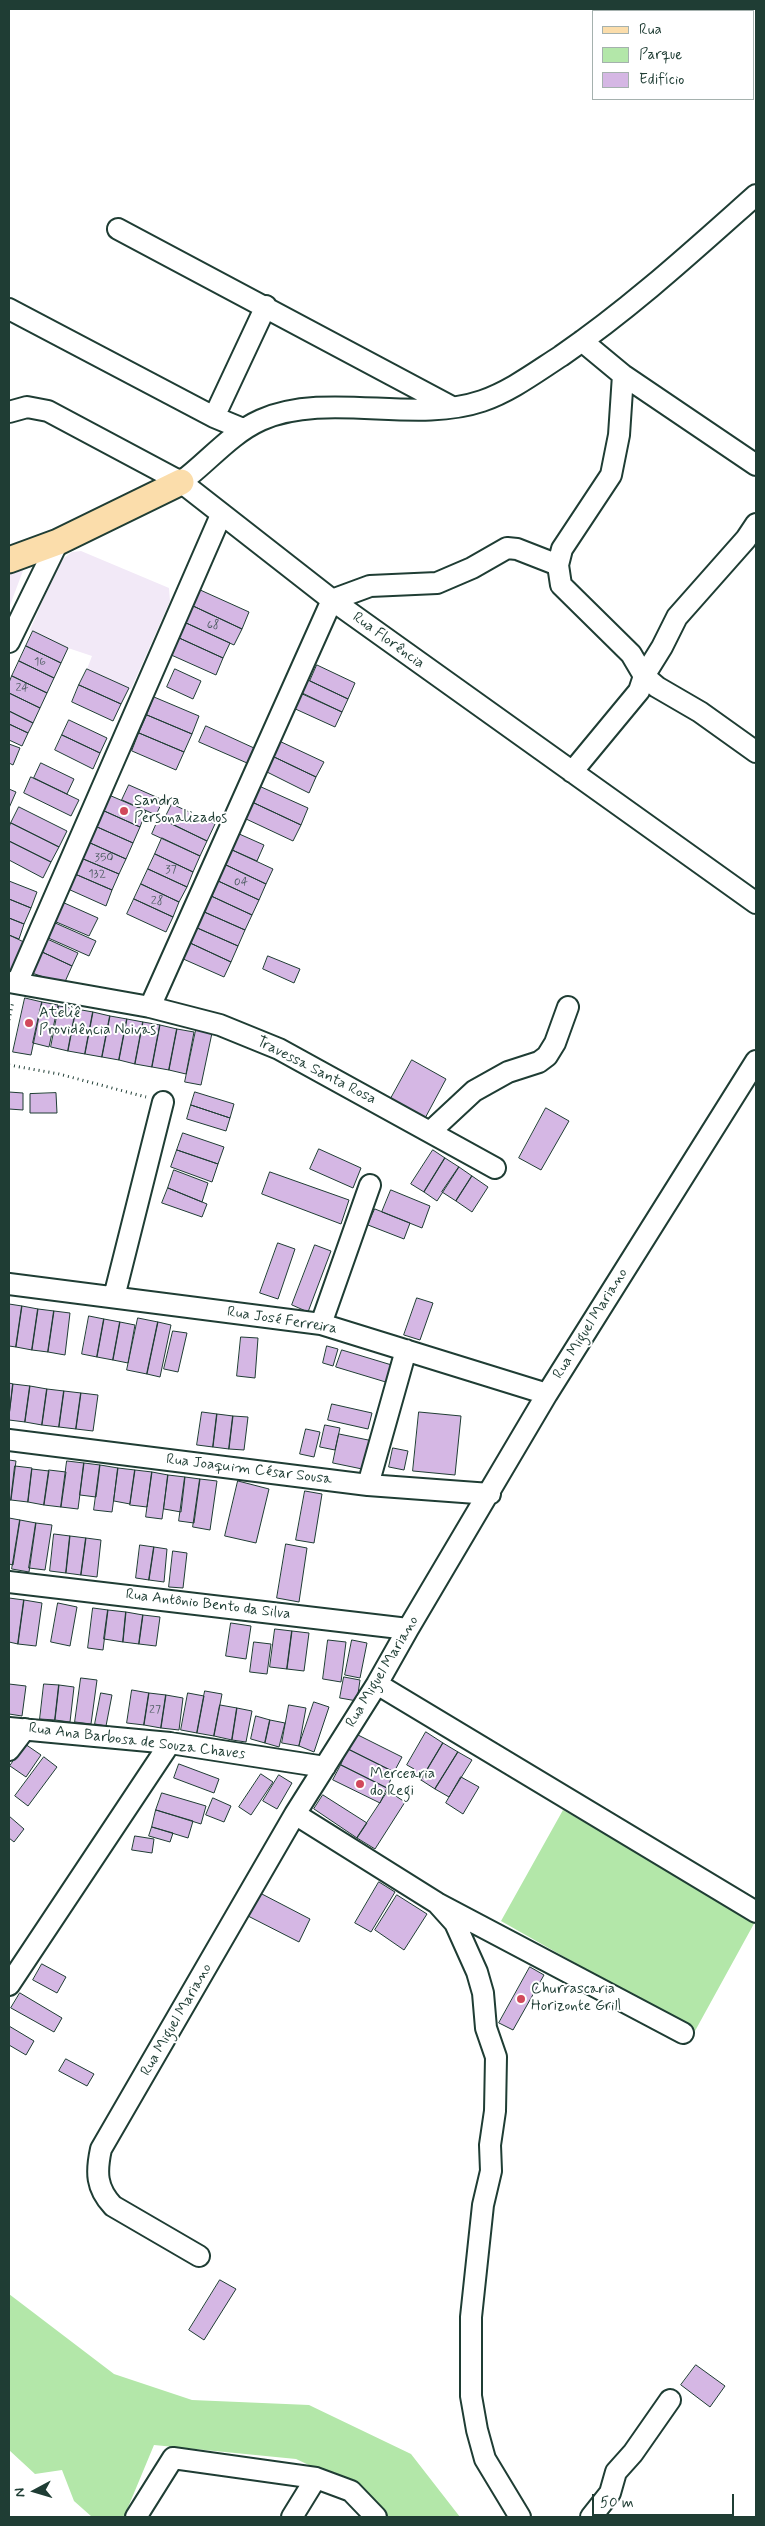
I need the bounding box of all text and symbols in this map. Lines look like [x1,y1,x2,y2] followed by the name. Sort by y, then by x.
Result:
[592,10,755,100] legend
[639,20,662,40] text: Rua
[639,45,682,65] text: Parque
[639,70,684,90] text: Edifício
[348,609,428,673] street label: Rua Florência
[207,618,219,632] house number: 68
[34,655,46,669] house number: 16
[15,681,29,695] house number: 24
[134,793,227,828] place label: Sandra Personalizados
[118,805,130,817] marker: Sandra Personalizados
[94,851,114,865] house number: 350
[165,863,177,877] house number: 37
[88,867,106,881] house number: 132
[234,875,248,889] house number: 04
[151,894,163,908] house number: 28
[39,1005,156,1040] place label: Ateliê Providência Noivas
[23,1017,35,1029] marker: Ateliê Providência Noivas
[253,1033,379,1109] street label: Travessa Santa Rosa
[550,1265,632,1383] street label: Rua Miguel Mariano
[226,1303,338,1339] street label: Rua José Ferreira
[165,1451,333,1489] street label: Rua Joaquim César Sousa
[124,1586,292,1624] street label: Rua Antônio Bento da Silva
[343,1613,423,1731] street label: Rua Miguel Mariano
[149,1703,161,1717] house number: 27
[28,1720,246,1764] street label: Rua Ana Barbosa de Souza Chaves
[370,1766,435,1801] place label: Mercearia do Regi
[354,1778,366,1790] marker: Mercearia do Regi
[137,1961,217,2079] street label: Rua Miguel Mariano
[531,1981,621,2016] place label: Churrascaria Horizonte Grill
[515,1993,527,2005] marker: Churrascaria Horizonte Grill
[10,2466,60,2516] north arrow
[595,2484,738,2516] scale bar
[11,2487,30,2498] text: N
[600,2493,634,2513] text: 50 m

